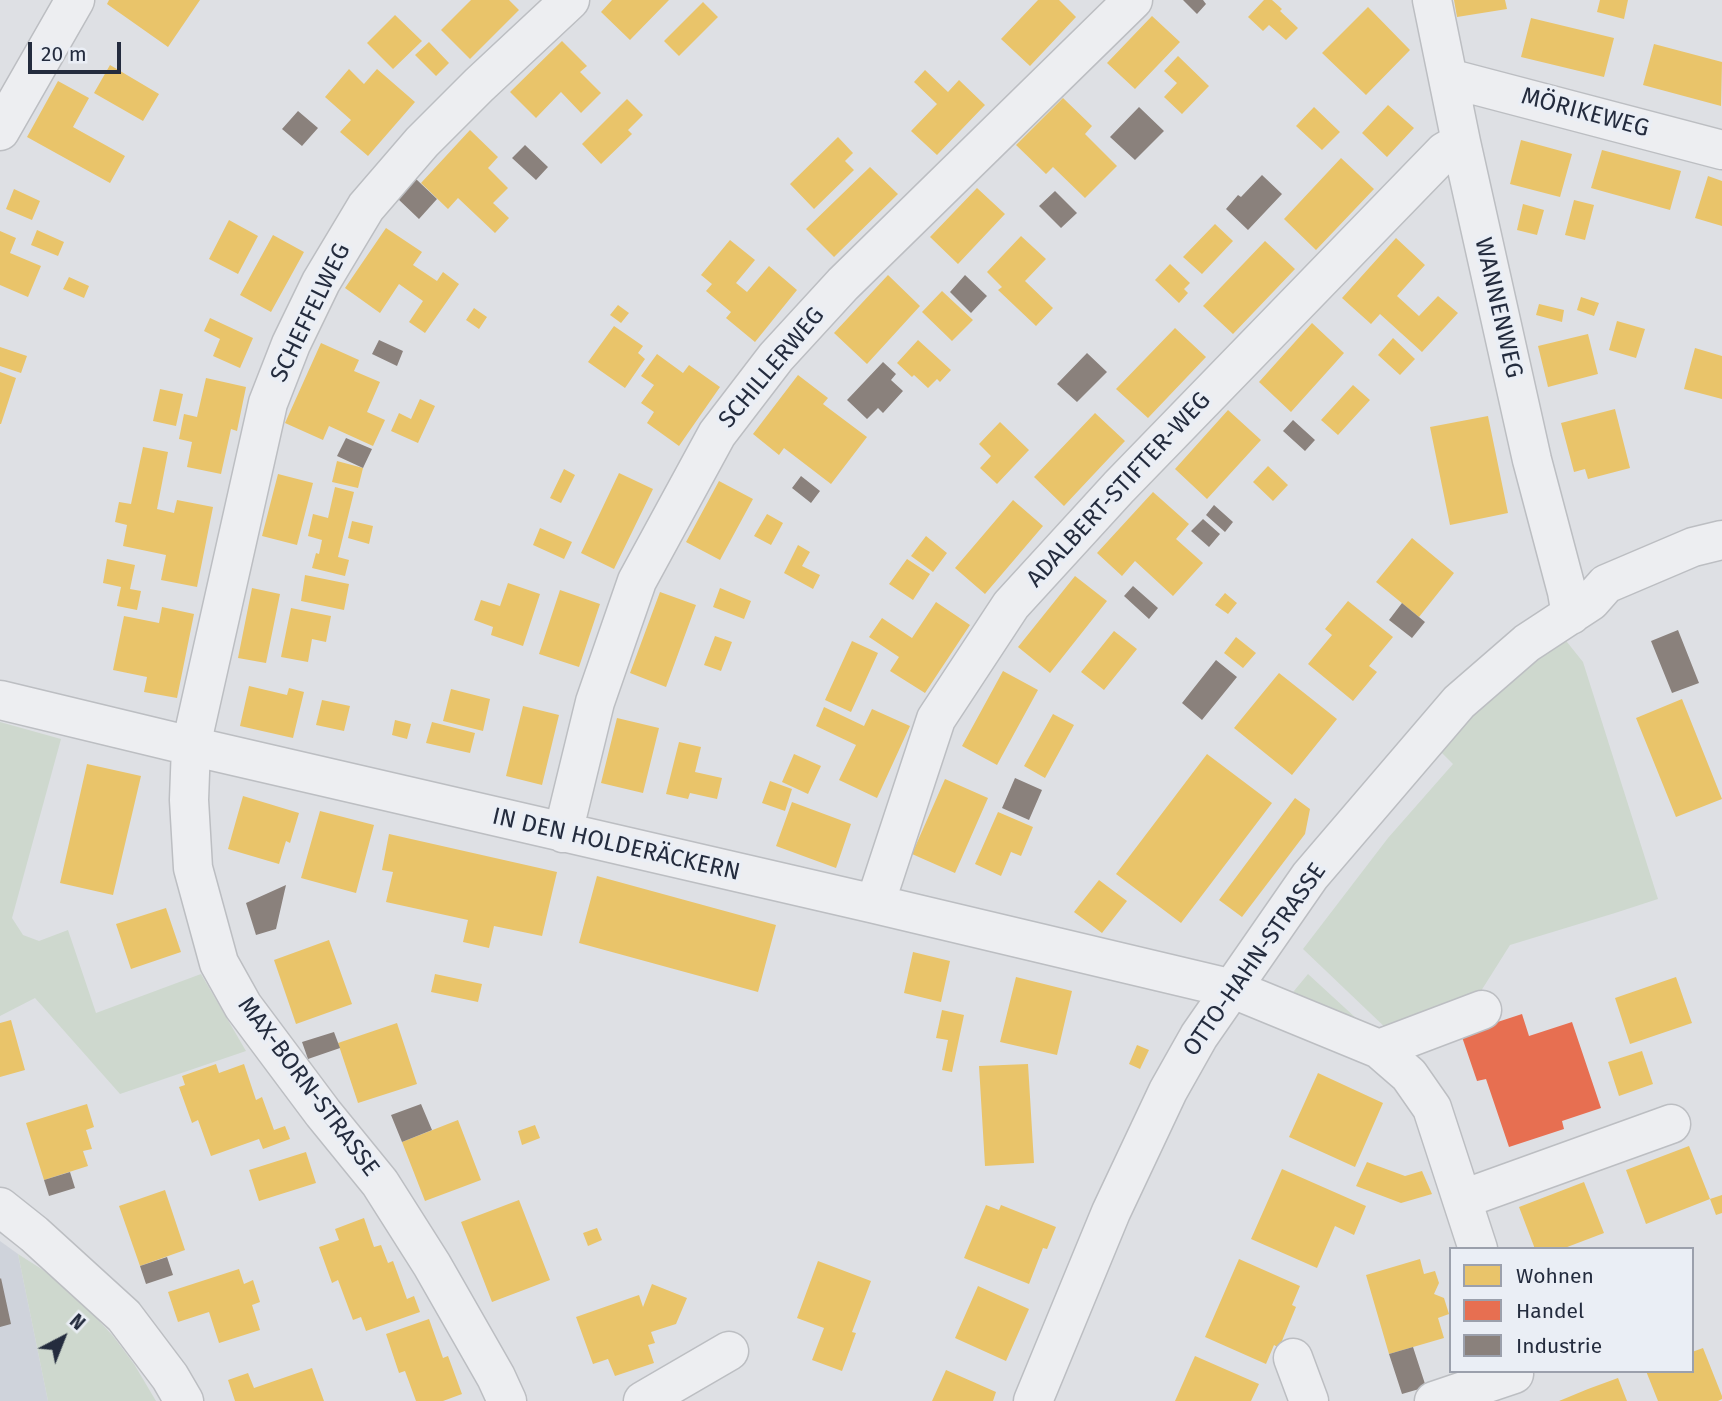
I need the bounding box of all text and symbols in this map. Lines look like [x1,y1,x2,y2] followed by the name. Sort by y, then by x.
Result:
[32,28,124,72] scale bar
[41,41,87,67] text: 20 m
[1518,82,1652,144] street label: MÖRIKEWEG
[1468,235,1528,381] street label: WANNENWEG
[265,239,357,387] street label: SCHEFFELWEG
[713,302,831,434] street label: SCHILLERWEG
[1021,386,1217,594] street label: ADALBERT-STIFTER-WEG
[489,802,743,888] street label: IN DEN HOLDERÄCKERN
[1177,858,1333,1062] street label: OTTO-HAHN-STRASSE
[231,992,385,1182] street label: MAX-BORN-STRASSE
[1449,1247,1694,1373] legend
[1516,1263,1594,1289] text: Wohnen
[1516,1298,1584,1324] text: Handel
[28,1303,98,1373] north arrow
[65,1309,90,1335] text: N
[1516,1333,1602,1359] text: Industrie

